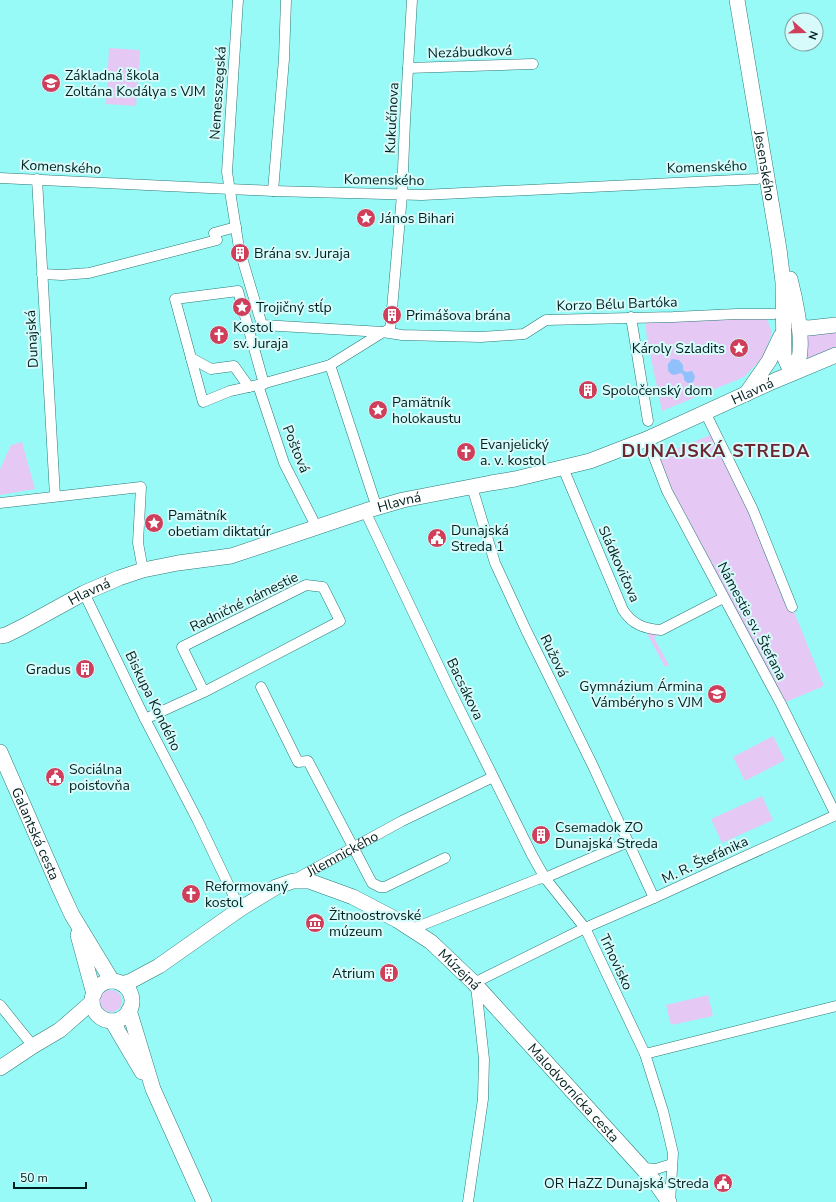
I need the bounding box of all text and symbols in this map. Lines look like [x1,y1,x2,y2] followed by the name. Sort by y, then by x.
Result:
[784,12,824,52] north arrow
[804,29,821,42] text: N
[427,41,513,63] street label: Nezábudková
[205,46,231,140] street label: Nemesszegská
[65,66,206,101] place label: Základná škola Zoltána Kodálya s VJM
[40,72,62,94] school or university icon: Základná škola Zoltána Kodálya s VJM
[381,82,403,154] street label: Kukučínova
[750,128,780,202] street label: Jesenského
[20,155,102,179] street label: Komenského
[666,156,748,178] street label: Komenského
[344,170,425,190] street label: Komenského
[355,207,377,229] place icon: János Bihari
[379,209,454,228] place label: János Bihari
[229,242,251,264] building icon: Brána sv. Juraja
[254,244,350,263] place label: Brána sv. Juraja
[556,292,678,316] street label: Korzo Bélu Bartóka
[231,296,253,318] place icon: Trojičný stĺp
[256,298,332,317] place label: Trojičný stĺp
[381,304,403,326] building icon: Primášova brána
[406,306,511,325] place label: Primášova brána
[21,310,43,368] street label: Dunajská
[233,318,288,353] place label: Kostol sv. Juraja
[208,324,230,346] church icon: Kostol sv. Juraja
[728,337,750,359] place icon: Károly Szladits
[632,339,725,358] place label: Károly Szladits
[728,373,777,409] street label: Hlavná
[577,379,599,401] building icon: Spoločenský dom
[602,381,712,400] place label: Spoločenský dom
[392,393,461,428] place label: Pamätník holokaustu
[367,399,389,421] place icon: Pamätník holokaustu
[278,422,314,476] street label: Poštová
[480,435,550,470] place label: Evanjelický a. v. kostol
[622,439,810,463] district label: DUNAJSKÁ STREDA
[455,441,477,463] church icon: Evanjelický a. v. kostol
[375,487,423,516] street label: Hlavná
[168,506,271,541] place label: Pamätník obetiam diktatúr
[143,512,165,534] place icon: Pamätník obetiam diktatúr
[451,521,509,556] place label: Dunajská Streda 1
[594,523,644,605] street label: Sládkovičova
[426,527,448,549] public building icon: Dunajská Streda 1
[713,559,791,683] street label: Námestie sv. Štefana
[187,567,301,637] street label: Radničné námestie
[64,573,113,610] street label: Hlavná
[535,631,573,681] street label: Ružová
[121,648,186,754] street label: Biskupa Kondého
[442,655,488,723] street label: Bacsákova
[74,658,96,680] building icon: Gradus
[26,660,71,679] place label: Gradus
[579,677,703,712] place label: Gymnázium Ármina Vámbéryho s VJM
[706,683,728,705] school or university icon: Gymnázium Ármina Vámbéryho s VJM
[69,760,130,795] place label: Sociálna poisťovňa
[44,766,66,788] public building icon: Sociálna poisťovňa
[7,784,64,883] street label: Galantská cesta
[555,818,658,853] place label: Csemadok ZO Dunajská Streda
[530,824,552,846] building icon: Csemadok ZO Dunajská Streda
[302,826,382,881] street label: Jilemnického
[659,832,751,888] street label: M. R. Štefánika
[205,877,289,912] place label: Reformovaný kostol
[180,883,202,905] church icon: Reformovaný kostol
[329,906,421,941] place label: Žitnoostrovské múzeum
[304,912,326,934] museum icon: Žitnoostrovské múzeum
[595,931,637,993] street label: Trhovisko
[434,944,485,994] street label: Múzejná
[378,962,400,984] building icon: Atrium
[332,964,375,983] place label: Atrium
[524,1039,624,1146] street label: Malodvornícka cesta
[14,1164,86,1190] scale bar
[20,1170,48,1186] text: 50 m
[712,1172,734,1194] public building icon: OR HaZZ Dunajská Streda
[544,1174,709,1193] place label: OR HaZZ Dunajská Streda

